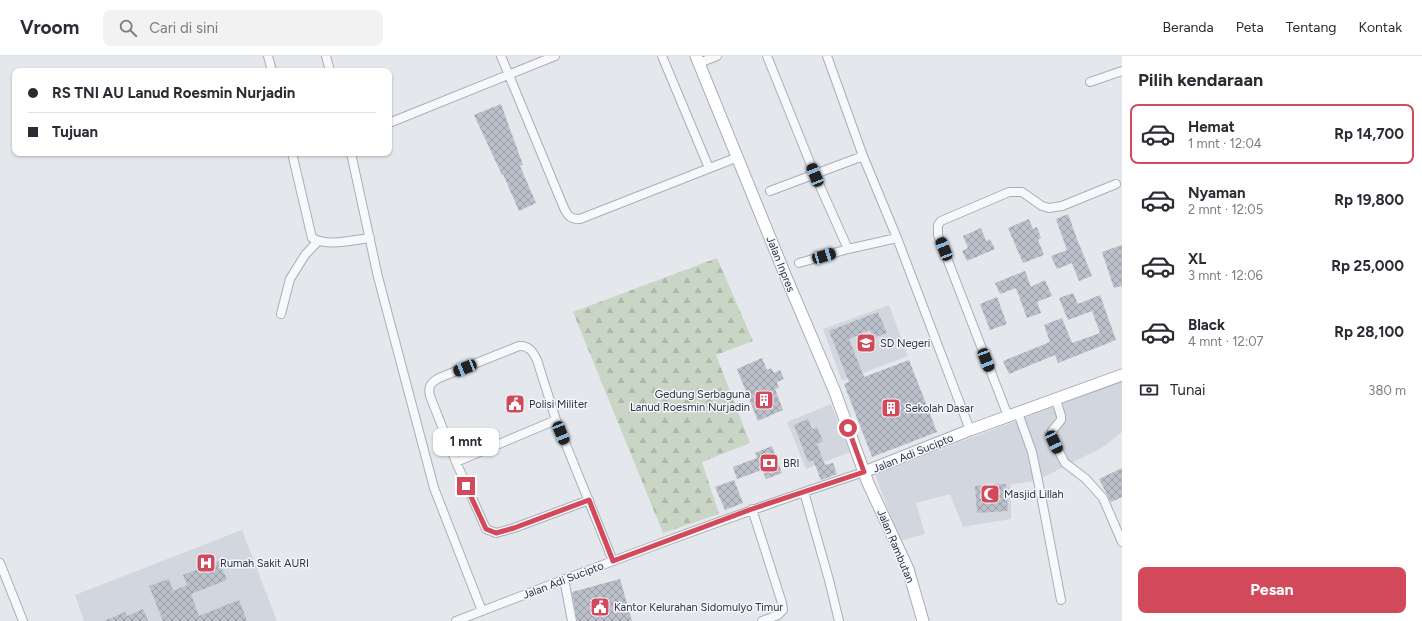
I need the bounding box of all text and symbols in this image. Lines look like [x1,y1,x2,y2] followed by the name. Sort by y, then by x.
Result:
[103,10,383,46] search box
[20,16,79,39] text: Vroom
[117,17,139,39] icon: search
[149,19,218,37] text: Cari di sini
[1162,19,1214,36] text: Beranda
[1236,19,1264,36] text: Peta
[1286,19,1336,36] text: Tentang
[1358,19,1402,36] text: Kontak
[1138,69,1263,91] text: Pilih kendaraan
[52,84,295,102] text: RS TNI AU Lanud Roesmin Nurjadin
[1140,116,1176,152] icon: car
[1188,118,1235,136] text: Hemat
[52,123,98,141] text: Tujuan
[1334,125,1404,143] text: Rp 14,700
[1188,136,1262,151] text: 1 mnt · 12:04
[805,162,825,188] car
[1140,182,1176,218] icon: car
[1188,184,1246,202] text: Nyaman
[1334,191,1404,209] text: Rp 19,800
[1188,202,1263,217] text: 2 mnt · 12:05
[764,235,798,294] street label: Jalan Inpres
[934,236,954,262] car
[811,247,837,265] car
[1140,248,1176,284] icon: car
[1188,250,1206,268] text: XL
[1331,257,1404,275] text: Rp 25,000
[1188,268,1263,283] text: 3 mnt · 12:06
[1140,314,1176,350] icon: car
[1188,316,1225,334] text: Black
[1334,323,1404,341] text: Rp 28,100
[855,332,877,354] school or university icon: SD Negeri
[1188,334,1263,349] text: 4 mnt · 12:07
[880,337,930,350] place label: SD Negeri
[976,347,996,373] car
[452,358,478,378] car
[1138,379,1160,401] icon: cash
[1170,381,1205,399] text: Tunai
[1368,383,1406,398] text: 380 m
[630,388,750,414] place label: Gedung Serbaguna Lanud Roesmin Nurjadin
[753,389,775,411] building icon: Gedung Serbaguna Lanud Roesmin Nurjadin
[504,393,526,415] public building icon: Polisi Militer
[880,397,902,419] building icon: Sekolah Dasar
[529,398,588,411] place label: Polisi Militer
[905,402,974,415] place label: Sekolah Dasar
[839,419,857,437] route start
[551,420,571,446] car
[433,428,499,456] callout: 1 mnt
[1043,429,1065,455] car
[871,431,955,476] street label: Jalan Adi Sucipto
[450,434,482,449] text: 1 mnt
[758,452,780,474] bank icon: BRI
[783,457,800,470] place label: BRI
[457,477,475,495] route end
[979,483,1001,505] mosque icon: Masjid Lillah
[1004,488,1064,501] place label: Masjid Lillah
[874,508,917,585] street label: Jalan Rambutan
[195,552,217,574] hospital icon: Rumah Sakit AURI
[220,557,309,570] place label: Rumah Sakit AURI
[521,559,605,602] street label: Jalan Adi Sucipto
[1138,567,1406,613] button: Pesan
[589,596,611,618] public building icon: Kantor Kelurahan Sidomulyo Timur
[614,601,783,614] place label: Kantor Kelurahan Sidomulyo Timur

